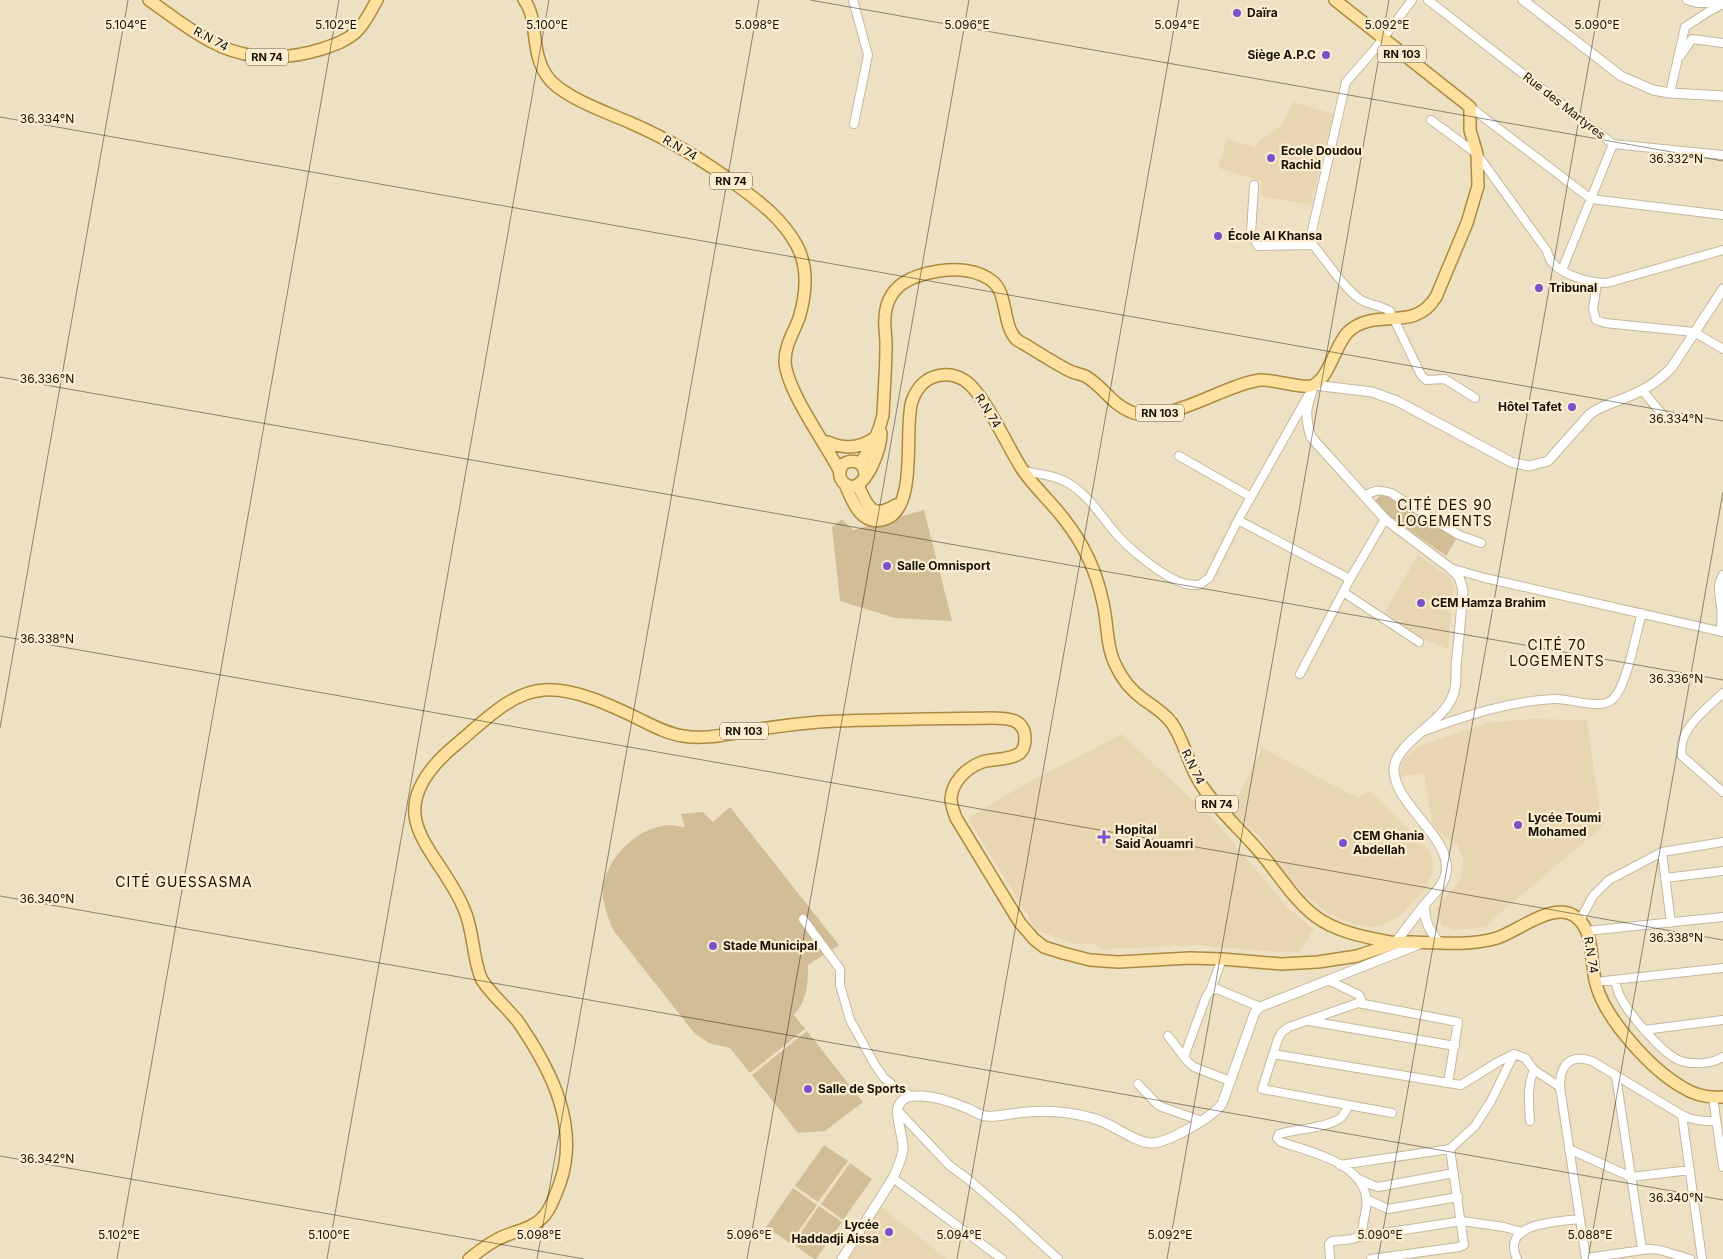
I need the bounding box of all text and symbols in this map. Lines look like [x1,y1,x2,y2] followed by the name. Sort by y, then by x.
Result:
[1247,5,1278,20] place label: Daïra
[1231,7,1243,19] marker: Daïra
[105,17,147,32] text: 5.104°E
[315,17,357,32] text: 5.102°E
[526,17,568,32] text: 5.100°E
[734,17,780,32] text: 5.098°E
[944,17,990,32] text: 5.096°E
[1154,17,1200,32] text: 5.094°E
[1364,17,1410,32] text: 5.092°E
[1574,17,1620,32] text: 5.090°E
[191,23,231,54] street label: R.N 74
[1378,46,1426,62] road number: RN 103
[1247,47,1316,62] place label: Siège A.P.C
[246,48,288,66] road number: RN 74
[1320,49,1332,61] marker: Siège A.P.C
[1520,69,1608,142] street label: Rue des Martyres
[20,111,74,126] text: 36.334°N
[660,132,700,164] street label: R.N 74
[1281,143,1362,172] place label: Ecole Doudou Rachid
[1649,151,1703,166] text: 36.332°N
[1265,152,1277,164] marker: Ecole Doudou Rachid
[710,172,752,190] road number: RN 74
[1228,228,1322,243] place label: École Al Khansa
[1212,230,1224,242] marker: École Al Khansa
[1549,280,1597,295] place label: Tribunal
[1533,282,1545,294] marker: Tribunal
[20,371,74,386] text: 36.336°N
[972,391,1005,431] street label: R.N 74
[1498,399,1563,414] place label: Hôtel Tafet
[1566,401,1578,413] marker: Hôtel Tafet
[1136,404,1184,422] road number: RN 103
[1649,411,1703,426] text: 36.334°N
[1397,496,1493,529] district label: CITÉ DES 90 LOGEMENTS
[897,558,991,573] place label: Salle Omnisport
[881,560,893,572] marker: Salle Omnisport
[1431,595,1546,610] place label: CEM Hamza Brahim
[1415,597,1427,609] marker: CEM Hamza Brahim
[20,631,74,646] text: 36.338°N
[1509,636,1605,669] district label: CITÉ 70 LOGEMENTS
[1649,671,1703,686] text: 36.336°N
[720,722,768,739] road number: RN 103
[1178,747,1209,787] street label: R.N 74
[1196,796,1238,812] road number: RN 74
[1528,810,1601,839] place label: Lycée Toumi Mohamed
[1512,819,1524,831] marker: Lycée Toumi Mohamed
[1115,822,1193,851] place label: Hopital Said Aouamri
[1353,828,1424,857] place label: CEM Ghania Abdellah
[1097,830,1111,844] marker: Hopital Said Aouamri
[1337,837,1349,849] marker: CEM Ghania Abdellah
[115,873,253,890] district label: CITÉ GUESSASMA
[20,891,74,906] text: 36.340°N
[1649,930,1703,945] text: 36.338°N
[1581,935,1602,975] street label: R.N 74
[723,938,817,953] place label: Stade Municipal
[707,940,719,952] marker: Stade Municipal
[818,1081,906,1096] place label: Salle de Sports
[802,1083,814,1095] marker: Salle de Sports
[20,1151,74,1166] text: 36.342°N
[1649,1190,1703,1205] text: 36.340°N
[791,1217,879,1246] place label: Lycée Haddadji Aissa
[883,1226,895,1238] marker: Lycée Haddadji Aissa
[98,1227,140,1242] text: 5.102°E
[308,1227,350,1242] text: 5.100°E
[516,1227,562,1242] text: 5.098°E
[726,1227,772,1242] text: 5.096°E
[936,1227,982,1242] text: 5.094°E
[1147,1227,1193,1242] text: 5.092°E
[1357,1227,1403,1242] text: 5.090°E
[1567,1227,1613,1242] text: 5.088°E

